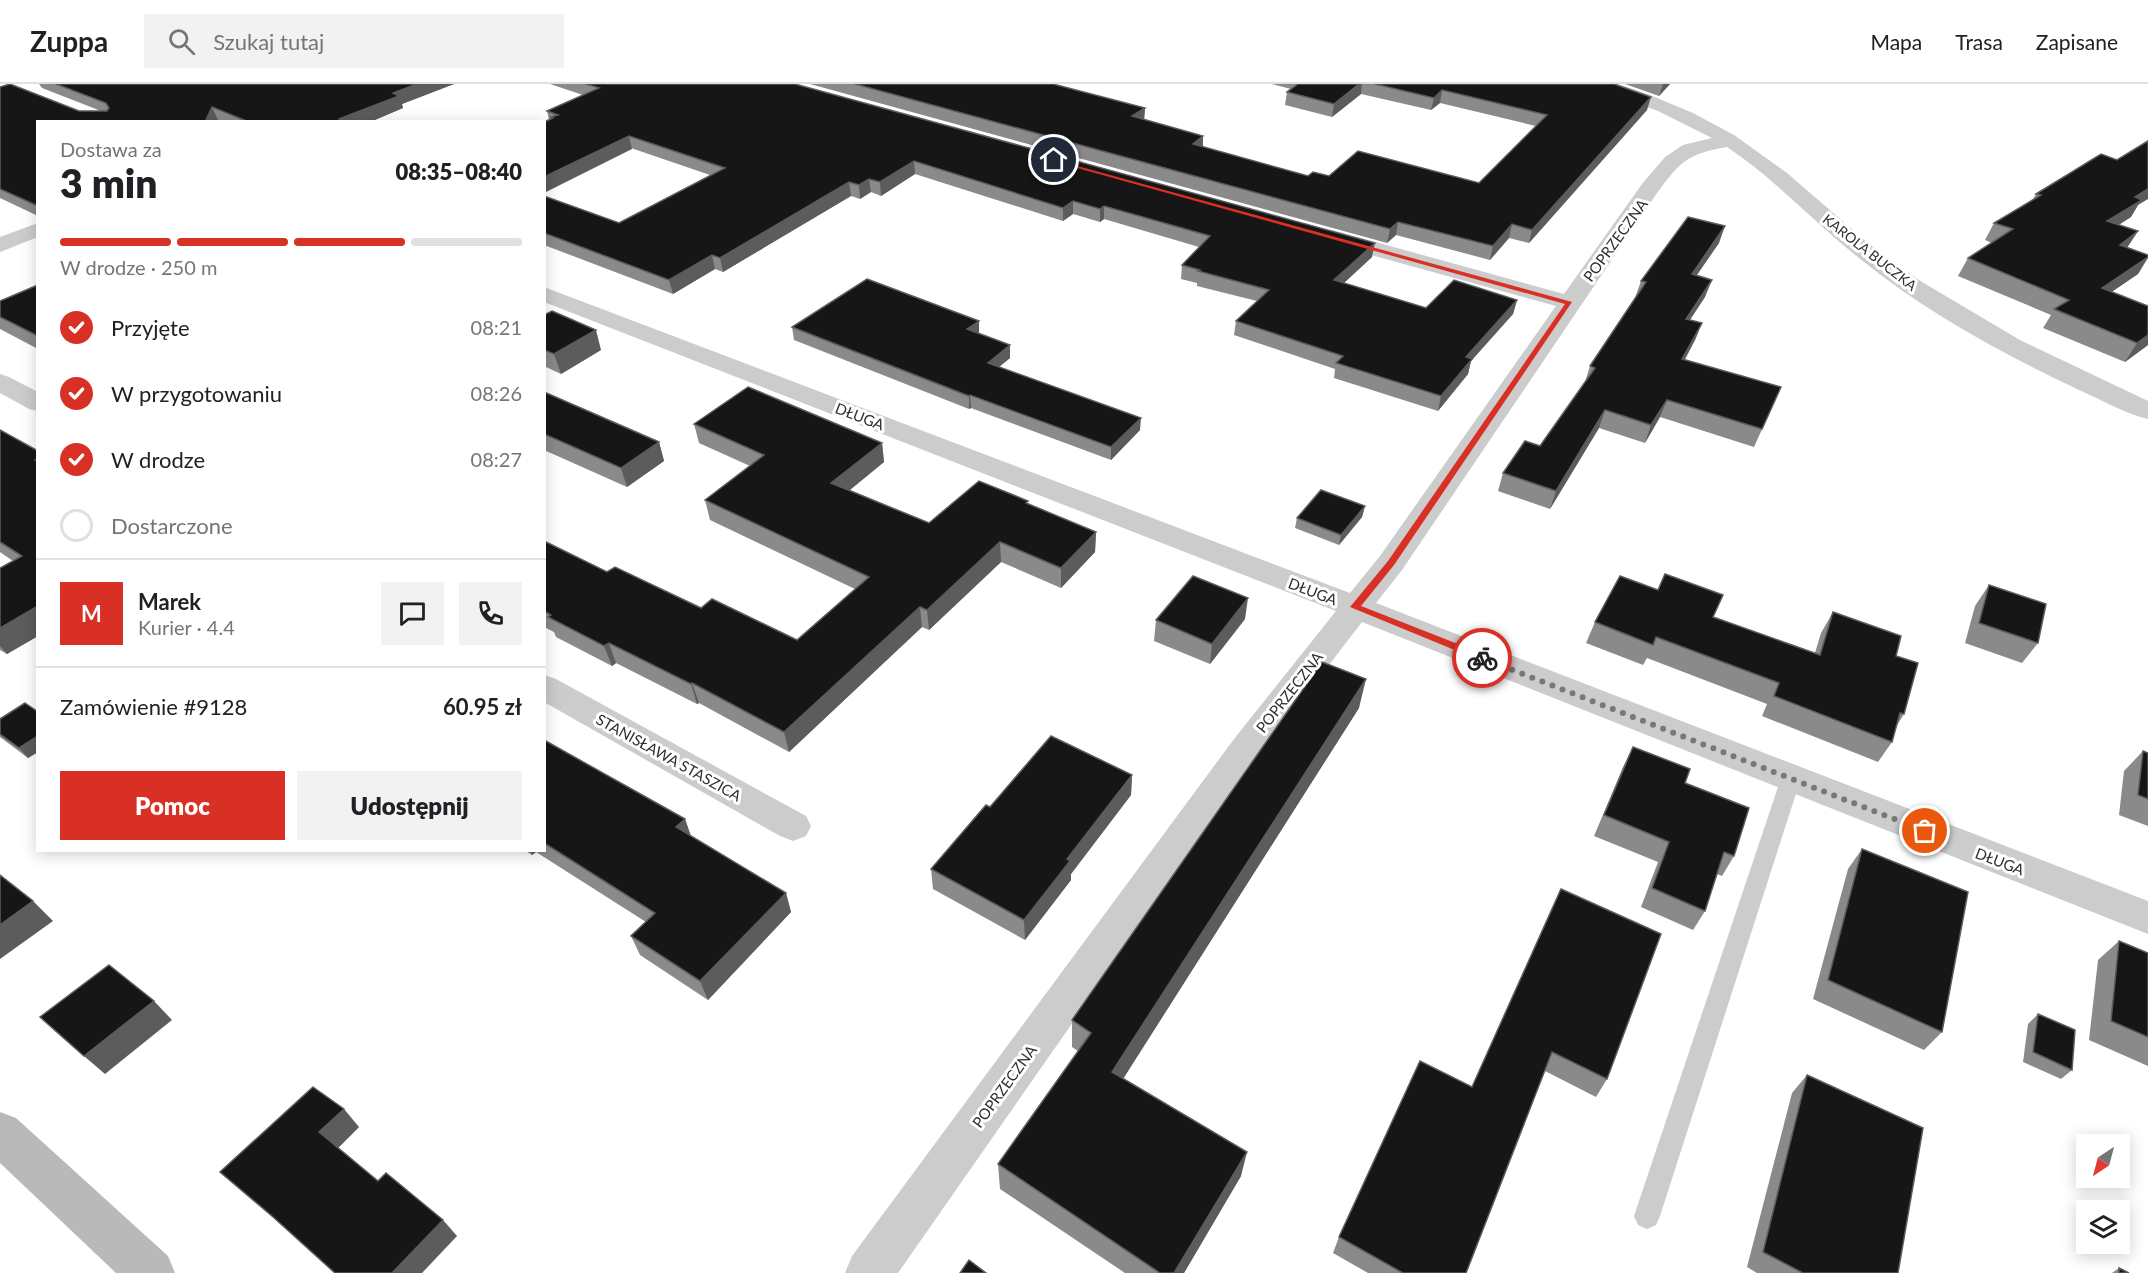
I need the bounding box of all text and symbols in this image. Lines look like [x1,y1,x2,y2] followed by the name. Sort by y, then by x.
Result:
[144,14,564,68] search box
[30,24,108,58] text: Zuppa
[165,25,198,58] icon: search
[213,28,324,55] text: Szukaj tutaj
[1870,29,1922,54] text: Mapa
[1955,29,2003,54] text: Trasa
[2036,29,2118,54] text: Zapisane
[1028,134,1079,185] pin
[60,137,162,161] text: Dostawa za
[1037,143,1070,176] icon: home
[396,158,522,185] text: 08:35–08:40
[60,160,157,206] text: 3 min
[1579,195,1651,285] street label: POPRZECZNA
[1820,210,1921,294] street label: KAROLA BUCZKA
[60,255,217,279] text: W drodze · 250 m
[60,311,93,344] icon: check
[111,314,190,341] text: Przyjęte
[471,315,522,339] text: 08:21
[60,377,93,410] icon: check
[111,380,282,407] text: W przygotowaniu
[471,381,522,405] text: 08:26
[833,398,888,434] street label: DŁUGA
[60,443,93,476] icon: check
[111,446,205,473] text: W drodze
[471,447,522,471] text: 08:27
[111,512,233,539] text: Dostarczone
[1286,573,1341,609] street label: DŁUGA
[381,582,444,645] button: chat
[459,582,522,645] button: phone
[138,588,201,615] text: Marek
[81,600,102,627] text: M
[138,615,235,639] text: Kurier · 4.4
[1452,628,1512,688] courier
[1466,642,1499,675] icon: bike
[1252,647,1327,736] street label: POPRZECZNA
[60,693,247,720] text: Zamówienie #9128
[443,693,522,720] text: 60.95 zł
[593,710,746,805] street label: STANISŁAWA STASZICA
[60,771,285,840] button: Pomoc
[297,771,522,840] button: Udostępnij
[1899,805,1950,856] pin
[1908,814,1941,847] icon: bag
[1973,843,2028,879] street label: DŁUGA
[968,1041,1040,1131] street label: POPRZECZNA
[2076,1134,2130,1188] north arrow
[2076,1134,2130,1254] map controls
[2076,1200,2130,1254] button: layers

